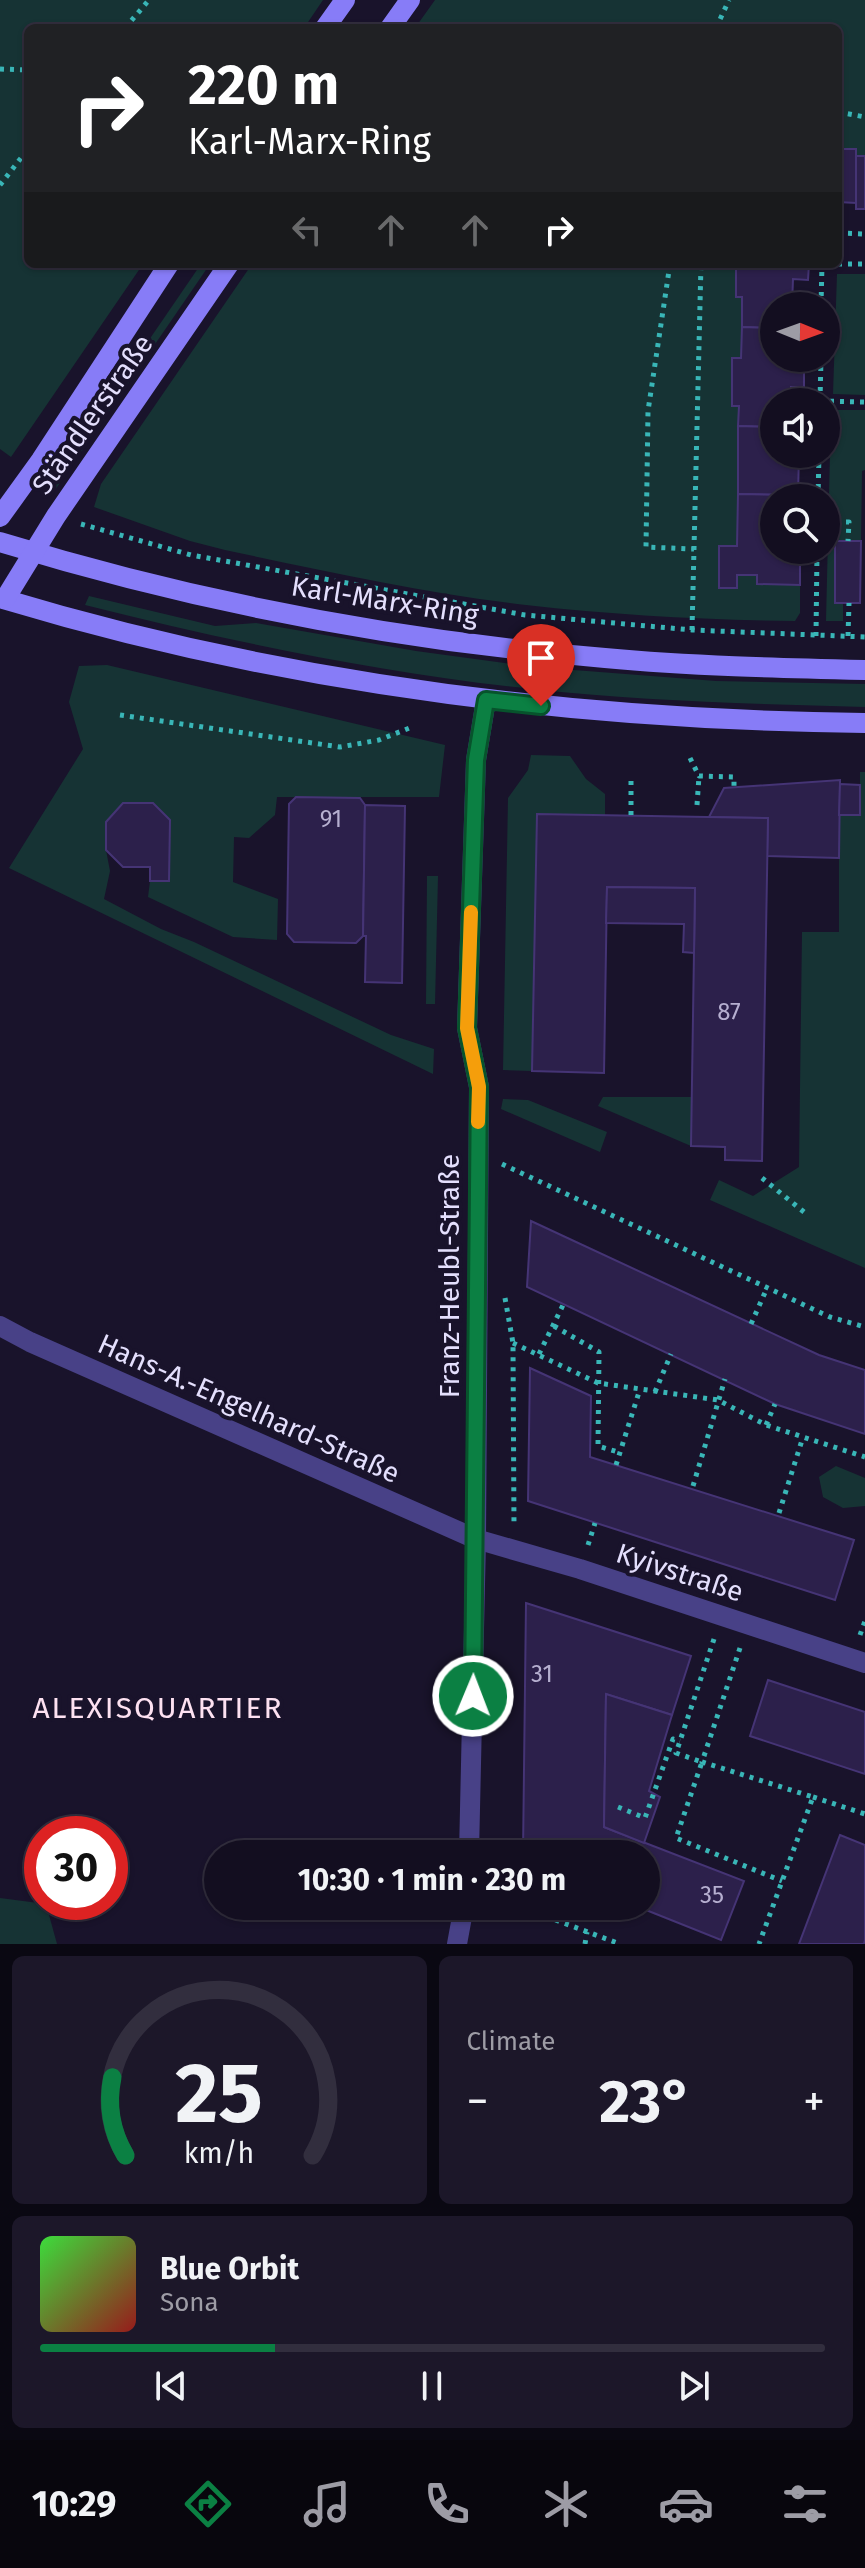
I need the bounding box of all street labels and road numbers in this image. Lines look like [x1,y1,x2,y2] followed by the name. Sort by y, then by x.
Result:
[25,328,160,501] street label: Ständlerstraße
[289,569,481,632] street label: Karl-Marx-Ring
[433,1154,466,1398] street label: Franz-Heubl-Straße
[93,1327,405,1490] street label: Hans-A.-Engelhard-Straße
[612,1536,748,1609] street label: Kyivstraße

